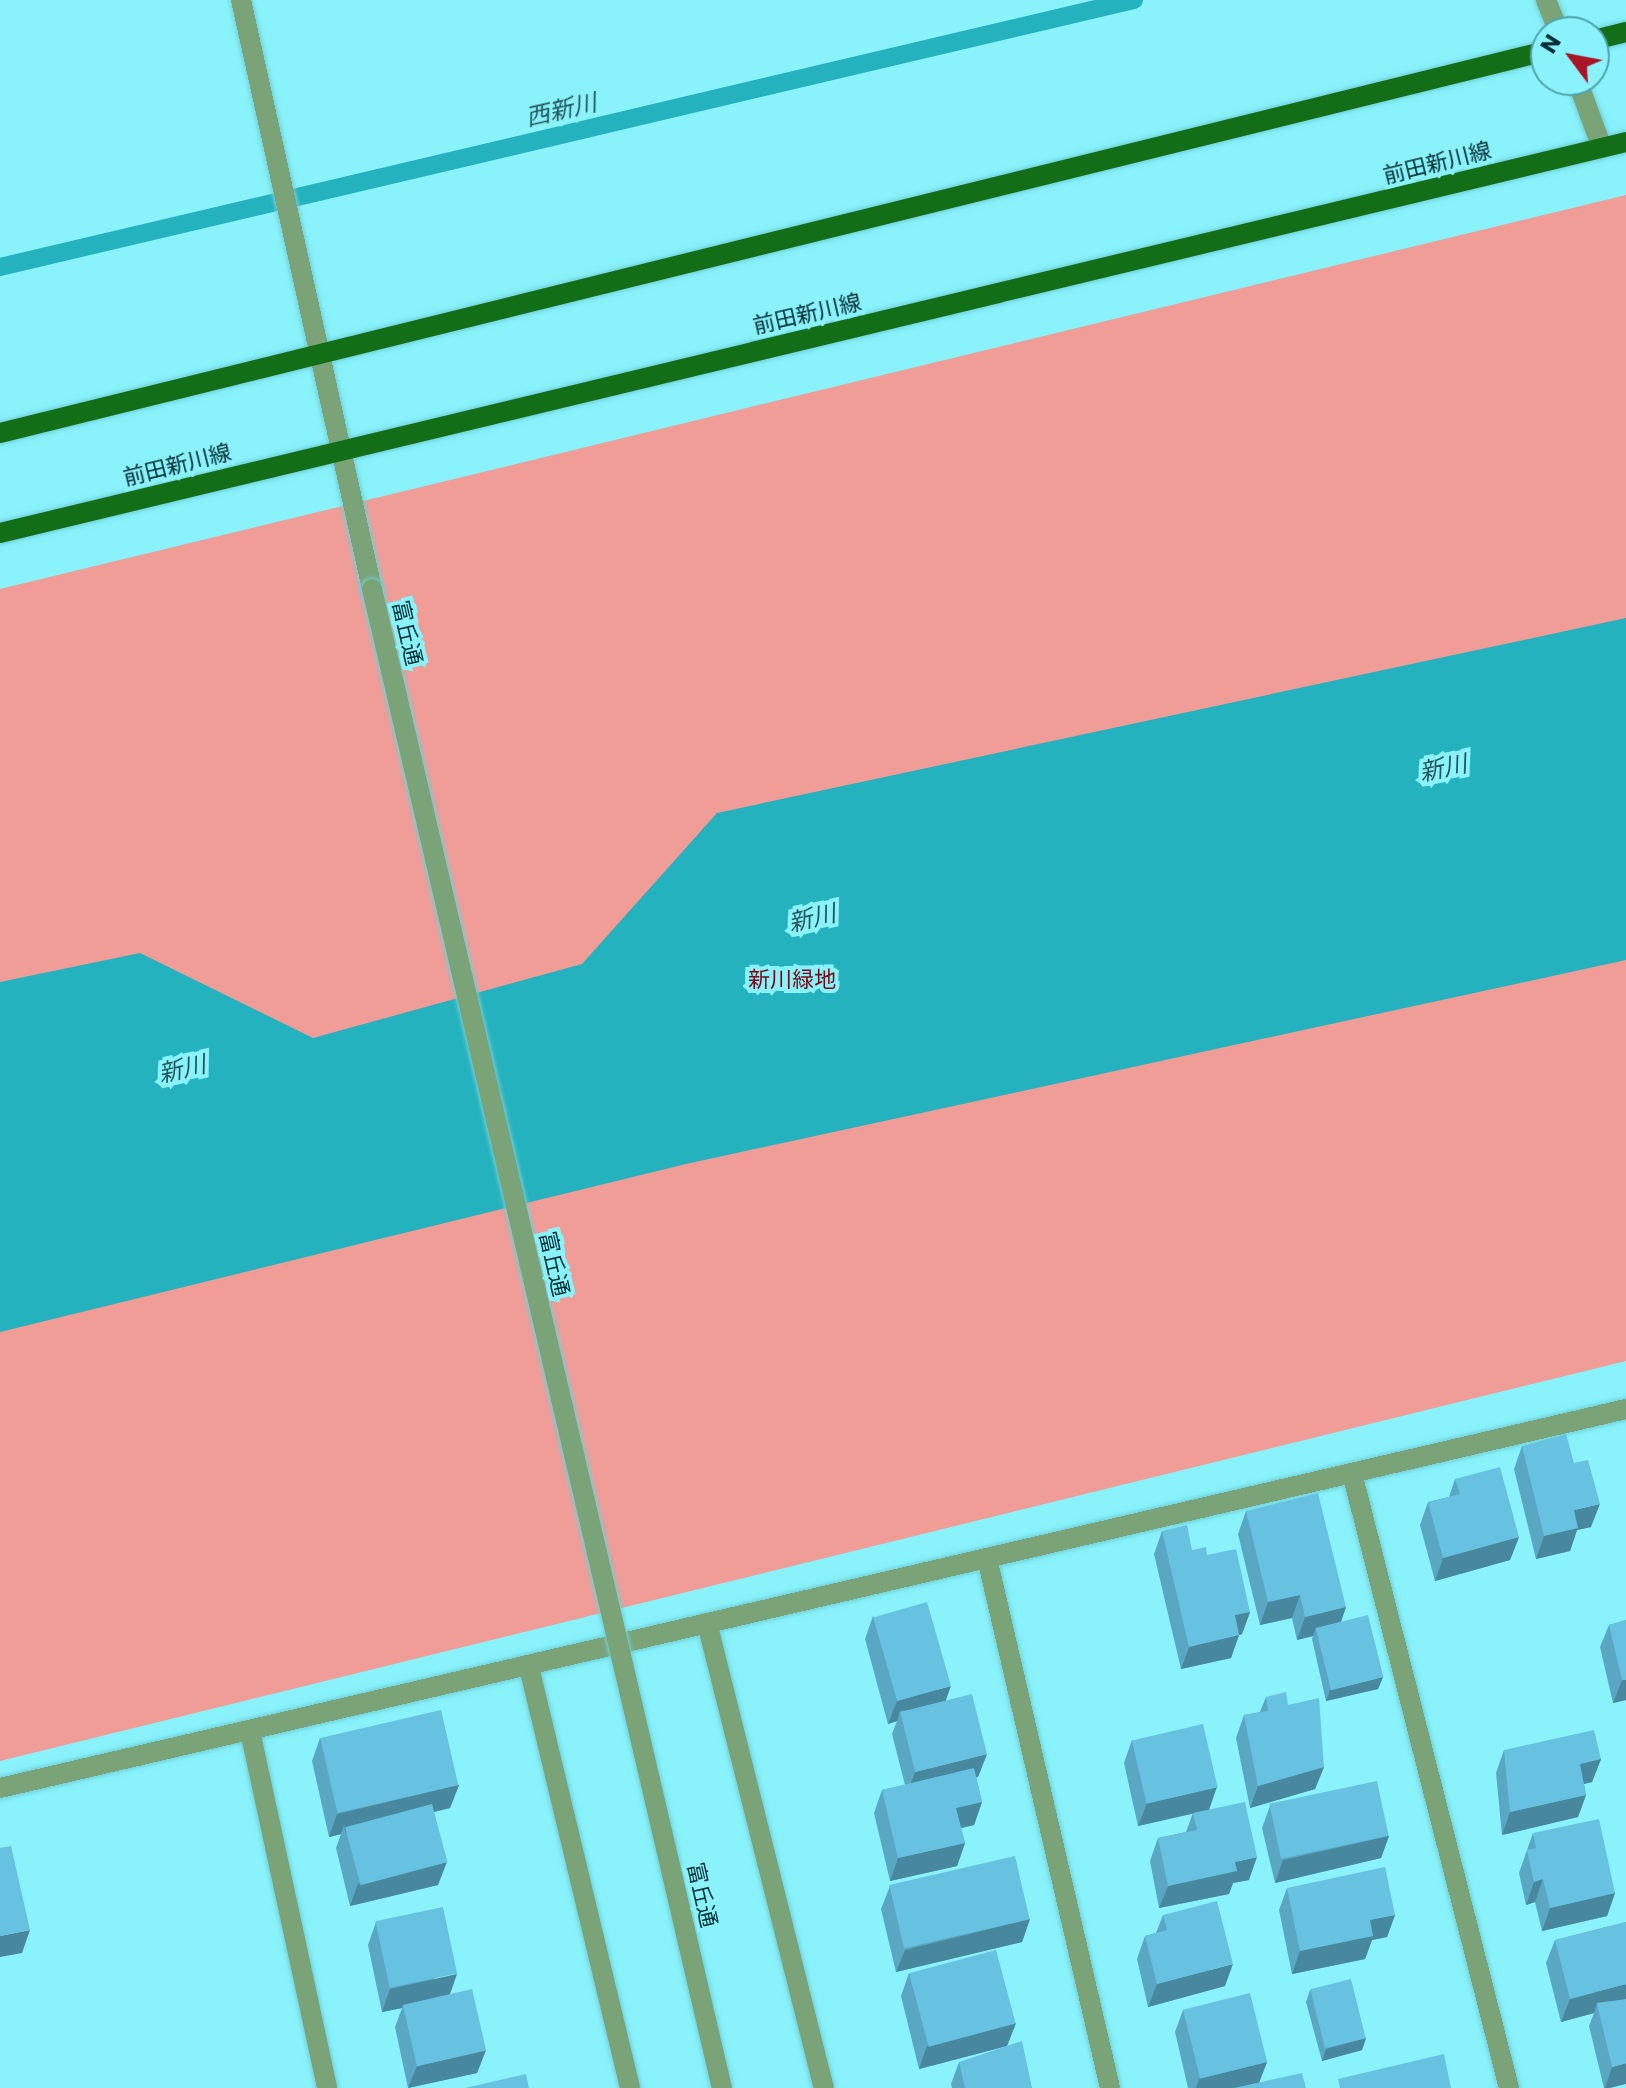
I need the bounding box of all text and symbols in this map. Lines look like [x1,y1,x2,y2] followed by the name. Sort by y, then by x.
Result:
[1530,16,1610,96] north arrow
[1533,29,1568,59] text: N
[523,88,599,132] water label: 西新川
[1380,137,1494,189] street label: 前田新川線
[750,289,864,339] street label: 前田新川線
[120,439,234,491] street label: 前田新川線
[387,598,427,668] street label: 富丘通
[1417,749,1469,787] water label: 新川
[785,899,839,937] water label: 新川
[748,967,836,993] park label: 新川緑地
[155,1050,209,1088] water label: 新川
[534,1229,574,1299] street label: 富丘通
[682,1860,722,1930] street label: 富丘通

